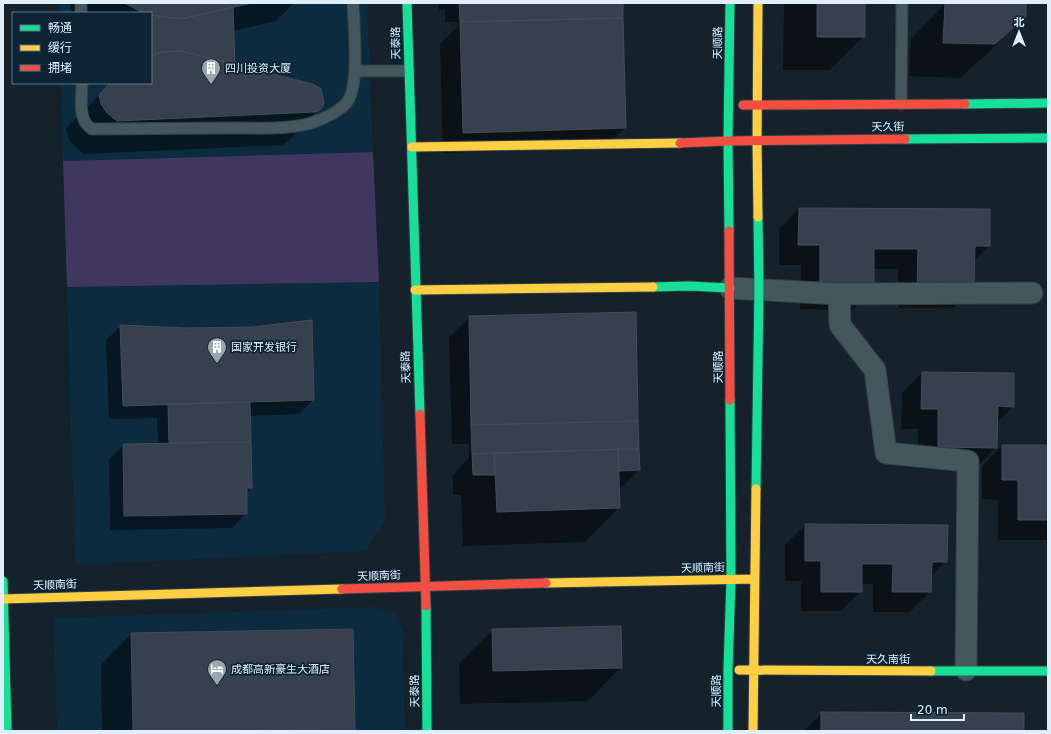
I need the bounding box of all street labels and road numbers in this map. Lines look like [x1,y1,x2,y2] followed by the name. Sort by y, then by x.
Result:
[389,26,403,60] street label: 天泰路
[711,26,725,60] street label: 天顺路
[871,120,905,134] street label: 天久街
[399,350,413,384] street label: 天泰路
[712,351,725,384] street label: 天顺路
[681,561,725,575] street label: 天顺南街
[357,569,401,583] street label: 天顺南街
[33,578,77,592] street label: 天顺南街
[866,653,910,666] street label: 天久南街
[408,674,422,708] street label: 天泰路
[710,675,723,708] street label: 天顺路

